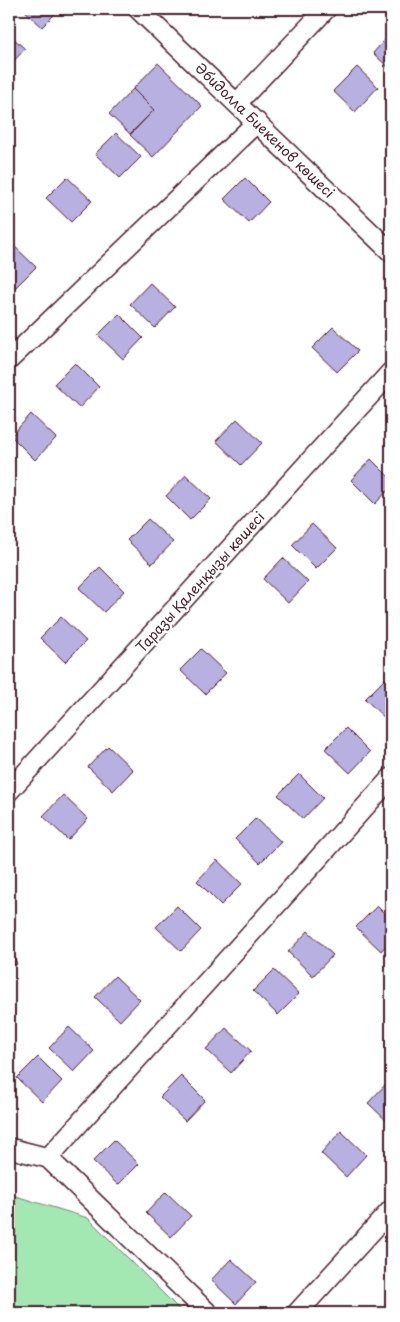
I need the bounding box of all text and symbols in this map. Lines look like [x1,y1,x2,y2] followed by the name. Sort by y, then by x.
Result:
[191,58,339,202] street label: Әбидолла Биекенов көшесі
[131,507,269,657] street label: Таразы Қаленқызы көшесі

